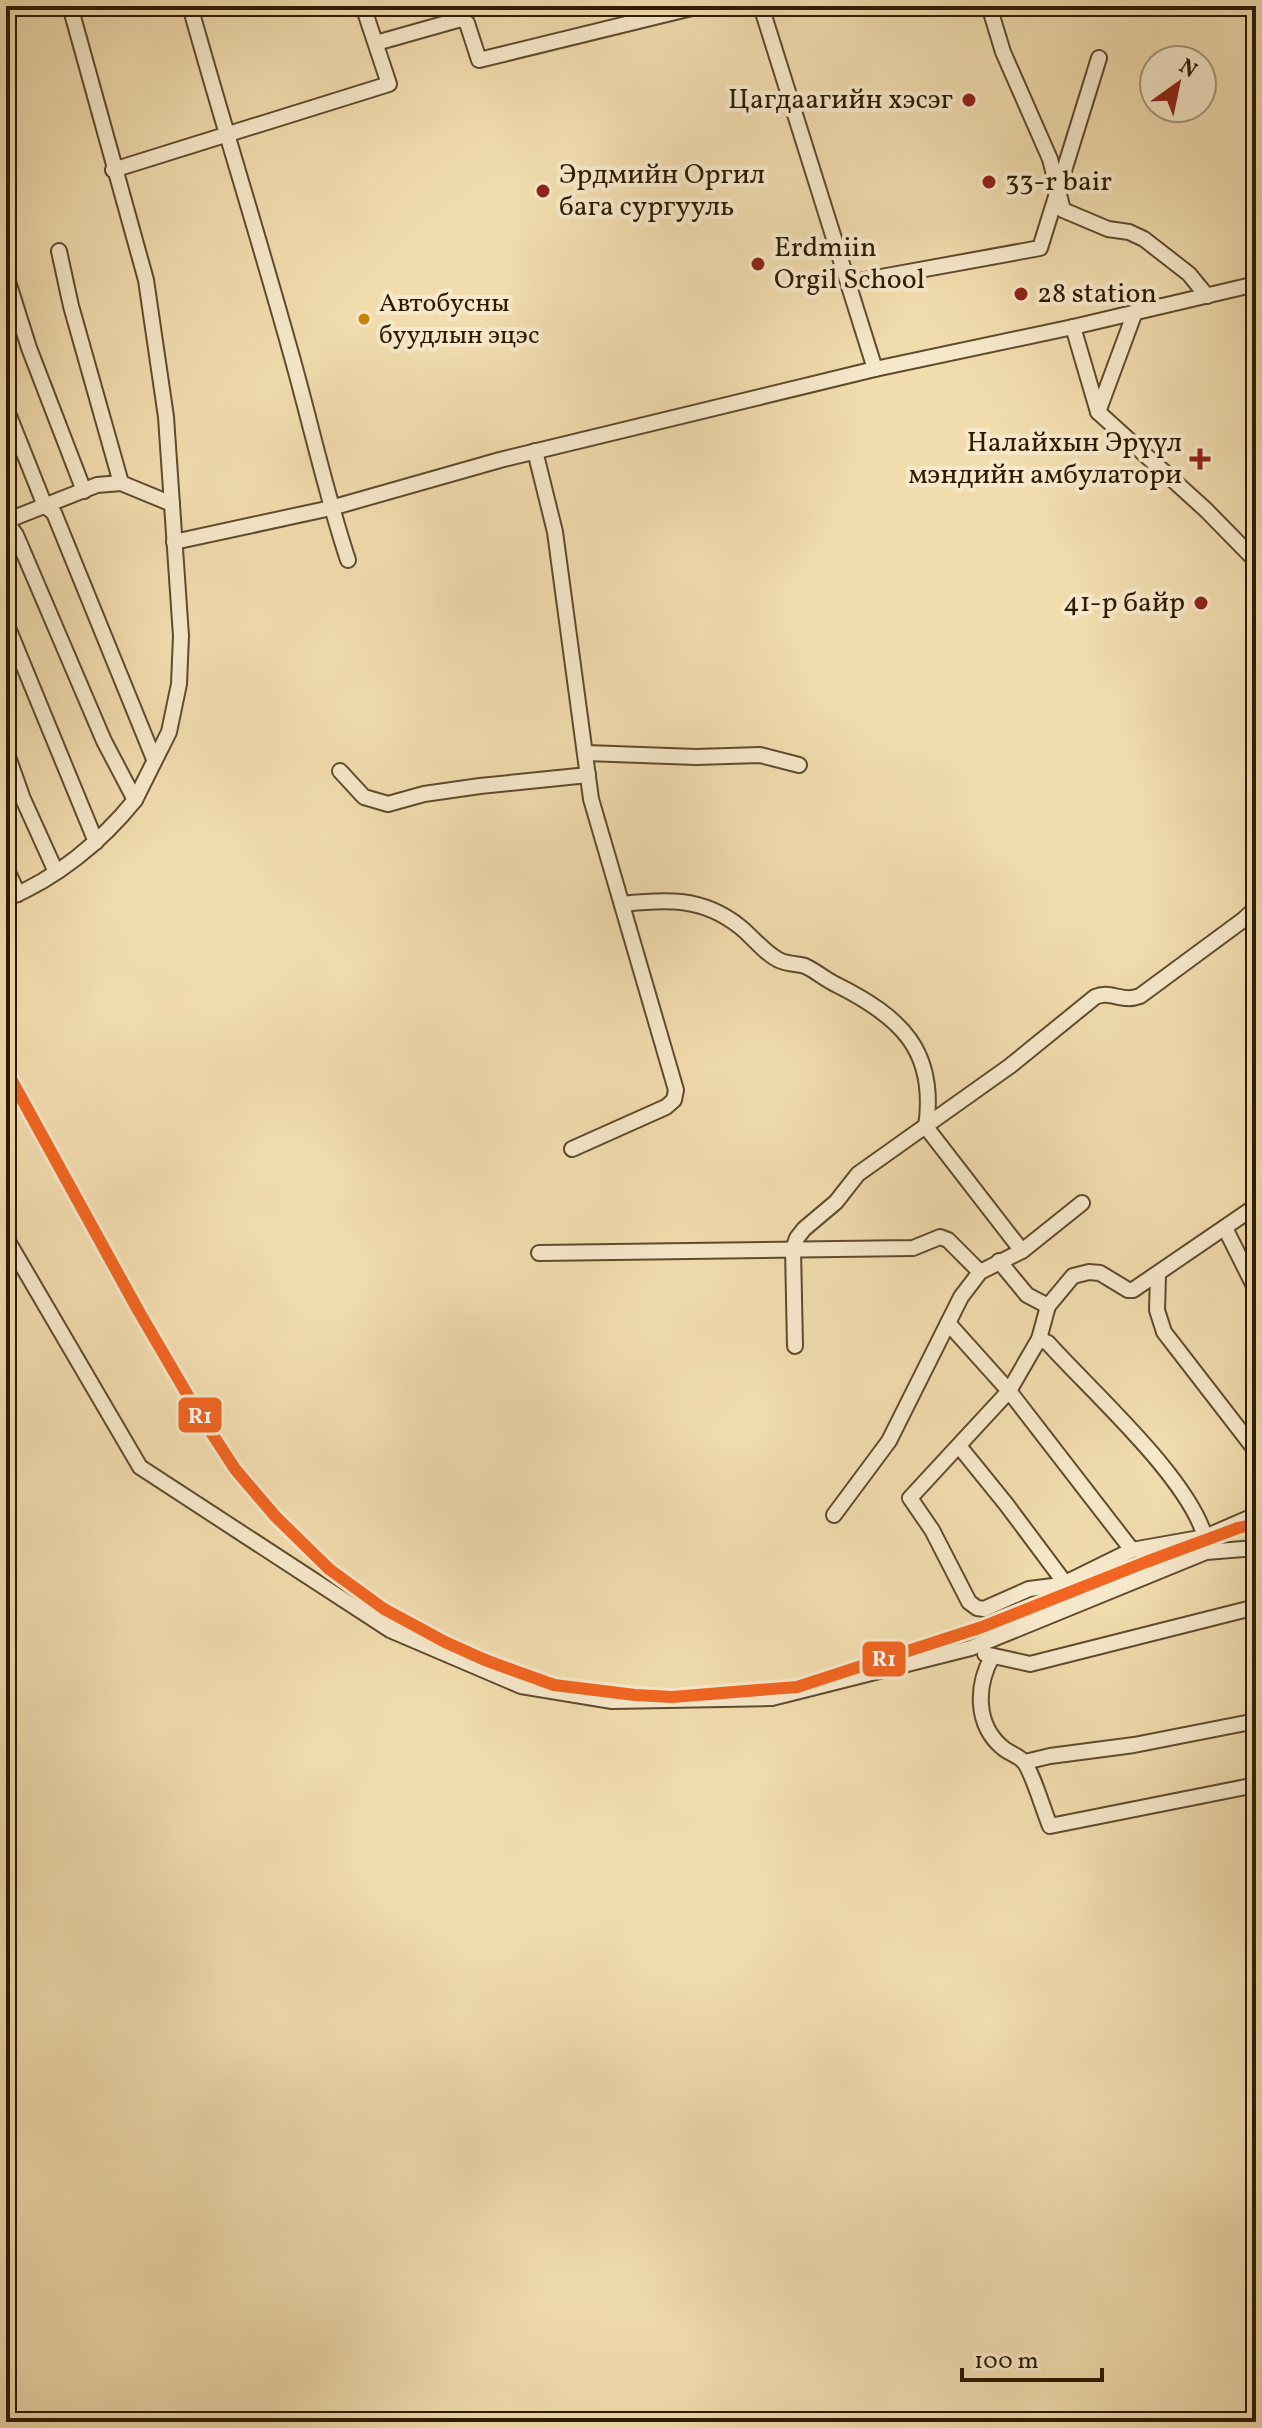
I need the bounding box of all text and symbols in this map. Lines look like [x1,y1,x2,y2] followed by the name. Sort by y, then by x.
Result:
[1138,44,1218,124] north arrow
[1172,52,1203,87] text: N
[728,81,953,120] place label: Цагдаагийн хэсэг
[960,91,978,109] marker: Цагдаагийн хэсэг
[559,156,765,227] place label: Эрдмийн Оргил бага сургууль
[1005,163,1112,202] place label: 33-r bair
[980,173,998,191] marker: 33-r bair
[534,182,552,200] marker: Эрдмийн Оргил бага сургууль
[774,229,925,300] place label: Erdmiin Orgil School
[749,255,767,273] marker: Erdmiin Orgil School
[1037,275,1157,314] place label: 28 station
[1012,285,1030,303] marker: 28 station
[379,286,540,354] place label: Автобусны буудлын эцэс
[356,311,372,327] marker: Автобусны буудлын эцэс
[908,424,1182,495] place label: Налайхын Эрүүл мэндийн амбулатори
[1189,448,1211,470] marker: Налайхын Эрүүл мэндийн амбулатори
[1063,584,1185,623] place label: 41-р байр
[1192,594,1210,612] marker: 41-р байр
[177,1396,223,1434] line badge: R1
[188,1402,212,1433] text: R1
[861,1640,907,1678] line badge: R1
[872,1645,896,1676] text: R1
[962,2332,1102,2382] scale bar
[974,2345,1039,2379] text: 100 m

